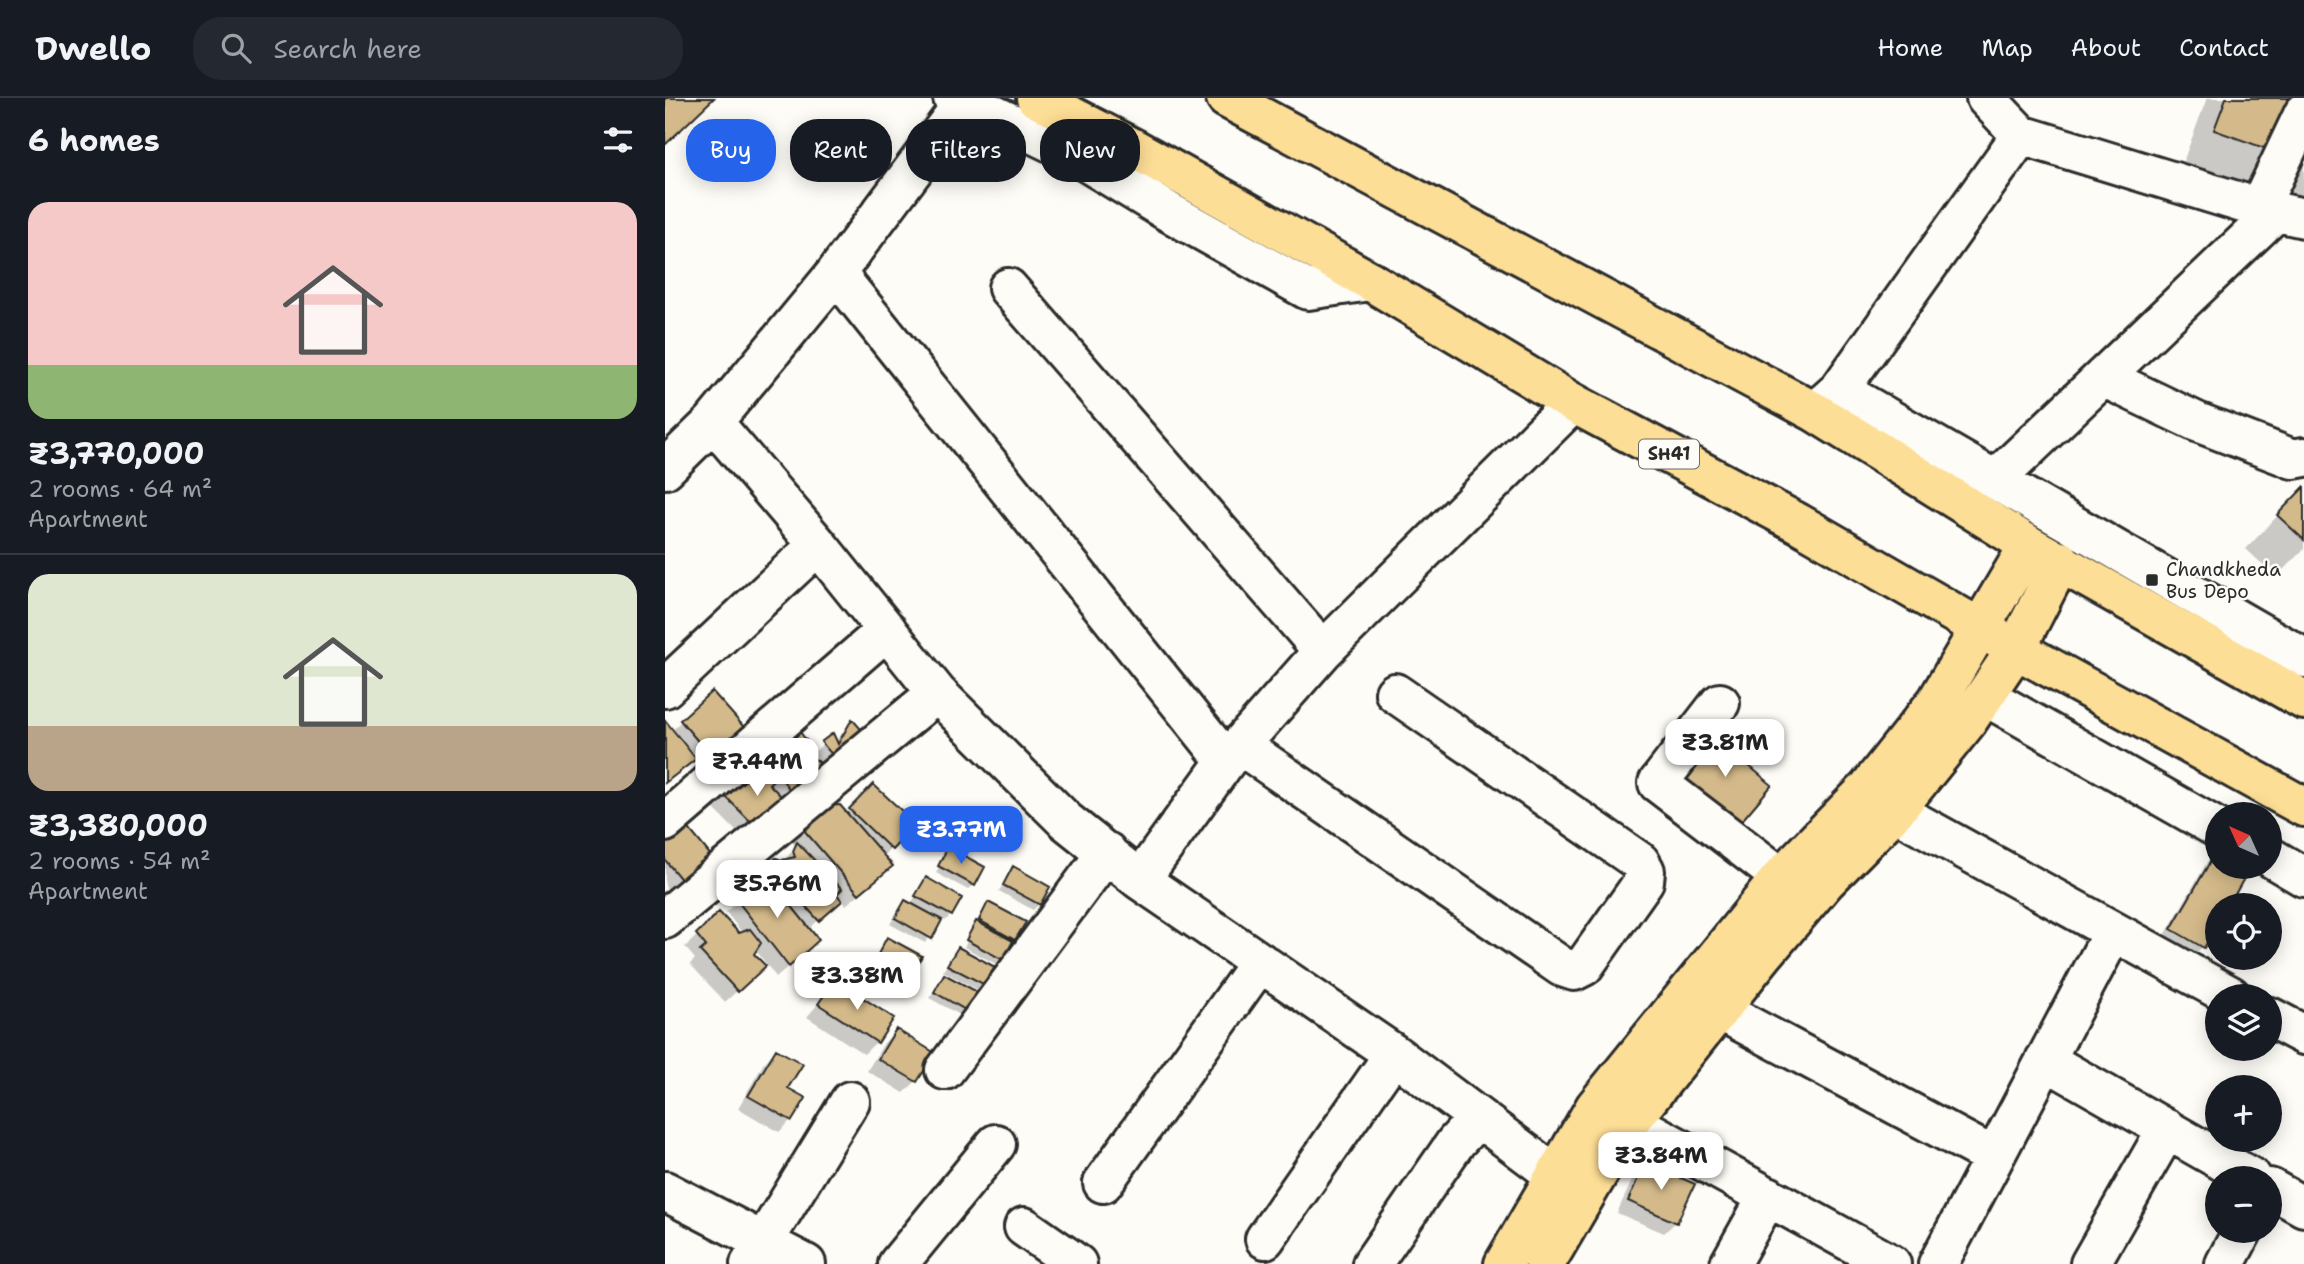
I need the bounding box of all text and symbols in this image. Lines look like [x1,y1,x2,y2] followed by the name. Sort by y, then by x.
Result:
[193,17,683,80] search box
[35,26,151,71] text: Dwello
[217,29,255,67] icon: search
[273,31,422,66] text: Search here
[1877,32,1943,64] text: Home
[1981,32,2033,64] text: Map
[2071,32,2141,64] text: About
[2179,32,2269,64] text: Contact
[686,119,776,182] chip: Buy
[790,119,892,182] chip: Rent
[906,119,1026,182] chip: Filters
[1040,119,1140,182] chip: New
[28,120,160,161] text: 6 homes
[599,121,637,159] icon: filters
[270,247,396,373] icon: home
[28,433,205,474] text: ₹3,770,000
[1639,440,1699,468] road number: SH41
[28,474,212,504] text: 2 rooms · 64 m²
[28,504,148,534] text: Apartment
[2166,557,2281,604] place label: Chandkheda Bus Depo
[2144,572,2160,588] marker: Chandkheda Bus Depo
[270,619,396,745] icon: home
[1668,720,1782,779] pin: ₹3.81M
[1681,727,1769,757] text: ₹3.81M
[700,738,814,798] pin: ₹7.44M
[711,746,803,776] text: ₹7.44M
[2205,802,2282,878] north arrow
[2205,802,2282,1243] map controls
[28,805,208,846] text: ₹3,380,000
[904,806,1018,866] pin: ₹3.77M
[916,814,1006,844] text: ₹3.77M
[28,846,211,876] text: 2 rooms · 54 m²
[720,860,834,920] pin: ₹5.76M
[732,868,822,898] text: ₹5.76M
[28,876,148,906] text: Apartment
[2205,893,2282,970] button: locate
[800,953,914,1012] pin: ₹3.38M
[810,960,904,990] text: ₹3.38M
[2205,984,2282,1061] button: layers
[2205,1075,2282,1152] button: +
[1604,1132,1718,1192] pin: ₹3.84M
[1614,1140,1708,1170] text: ₹3.84M
[2205,1166,2282,1243] button: −

